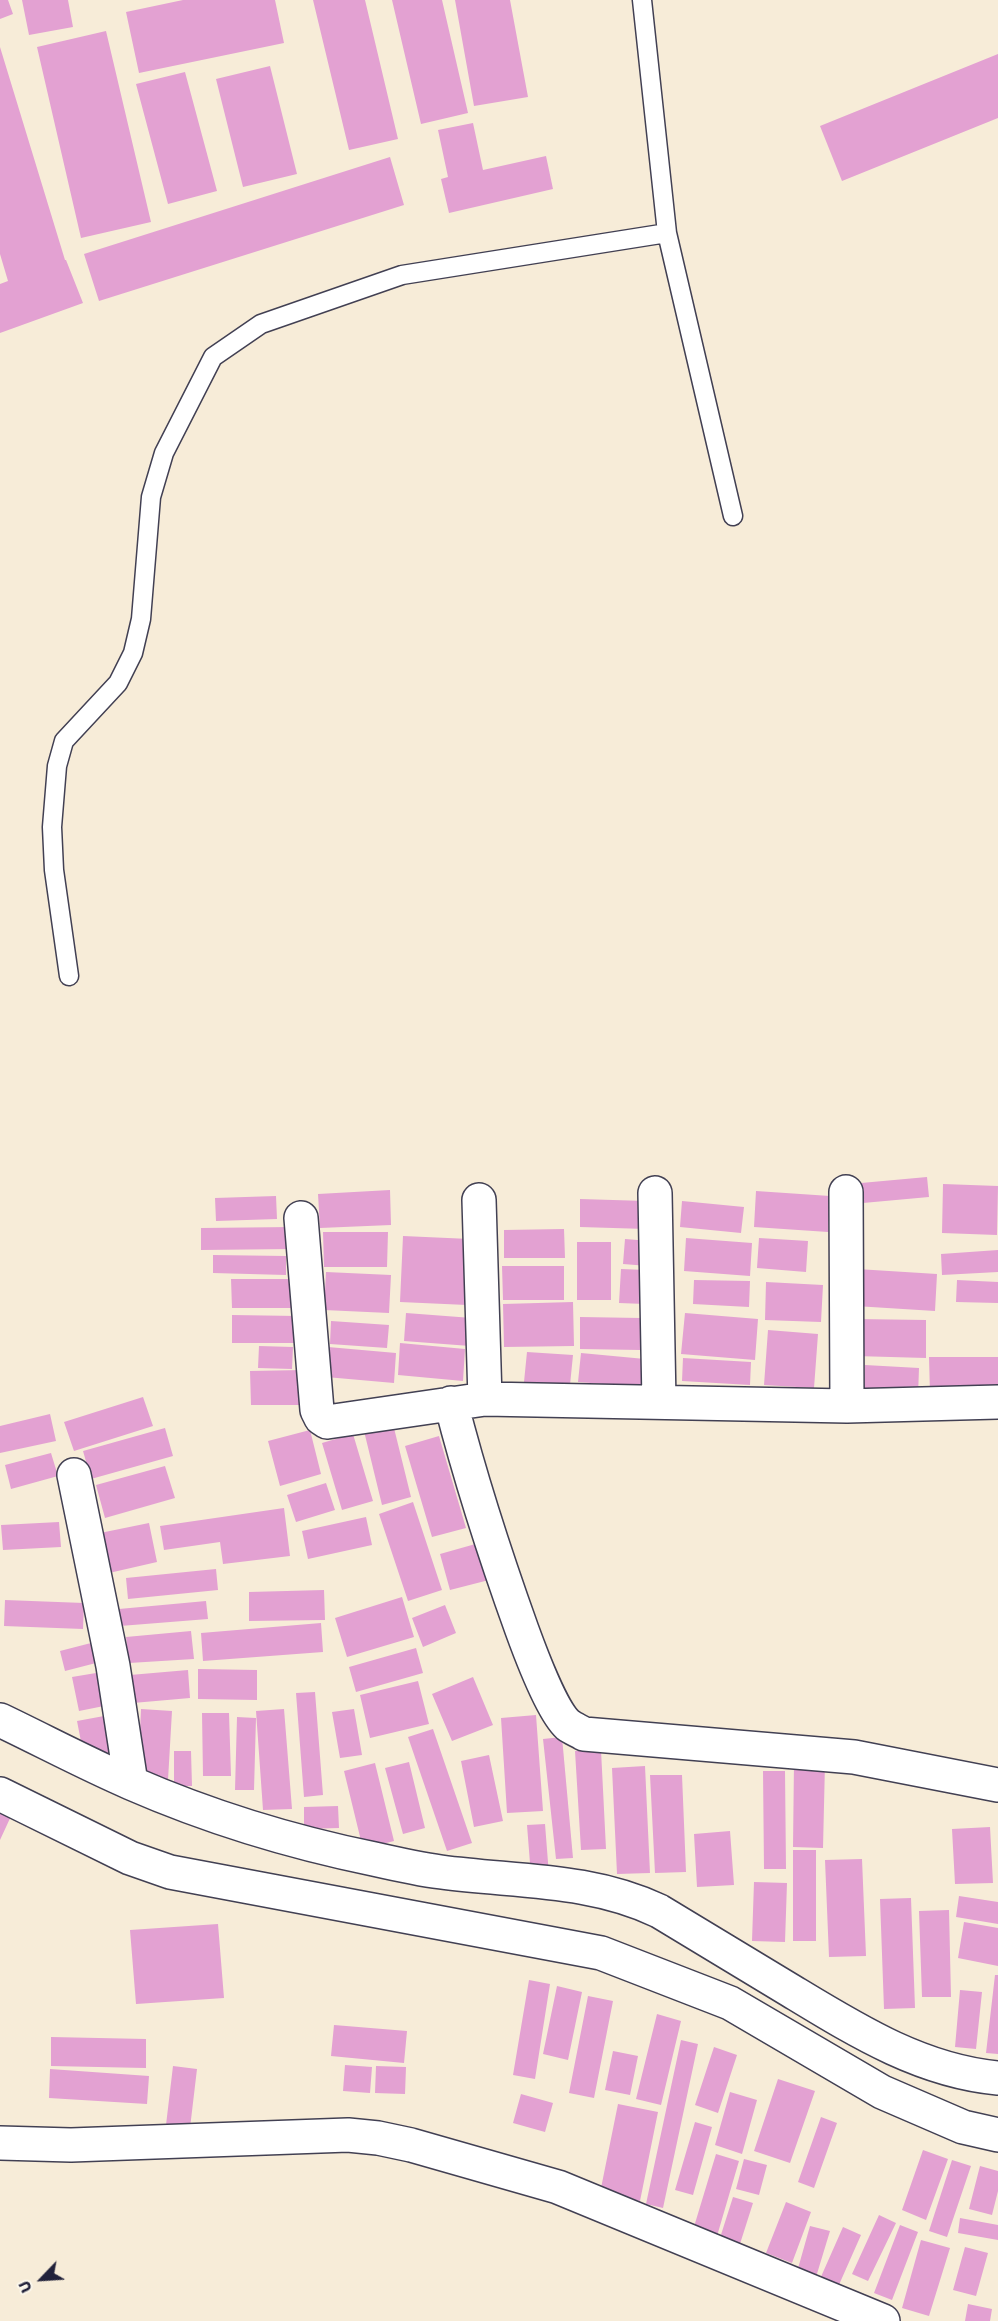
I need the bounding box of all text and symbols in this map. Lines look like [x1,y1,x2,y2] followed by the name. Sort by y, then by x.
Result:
[12,2249,72,2309] north arrow
[13,2277,37,2296] text: U

